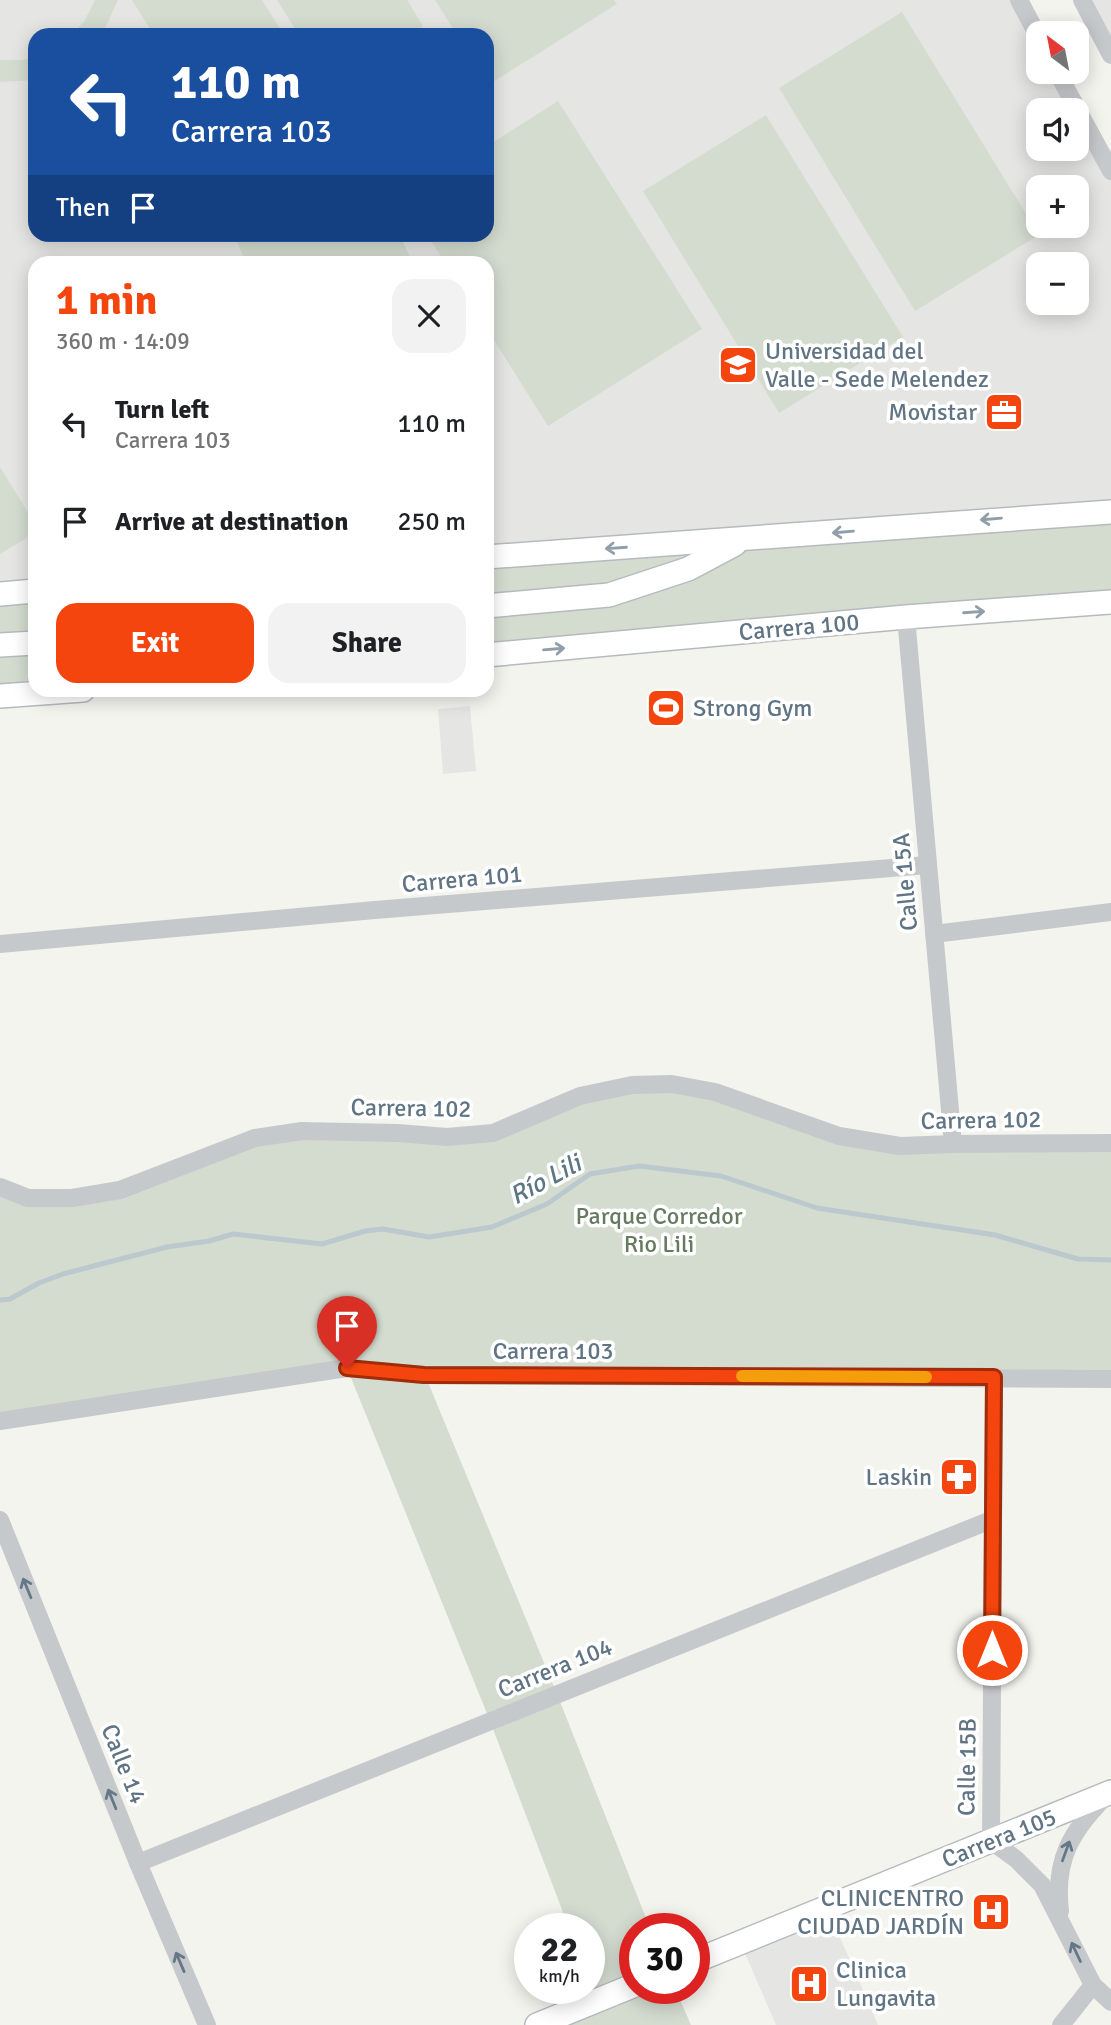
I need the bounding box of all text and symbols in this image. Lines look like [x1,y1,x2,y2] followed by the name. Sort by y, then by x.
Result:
[1026,21,1088,84] north arrow
[1026,21,1089,315] map controls
[171,52,301,112] text: 110 m
[56,56,147,147] icon: left
[1026,98,1089,161] button: sound
[171,112,332,151] text: Carrera 103
[1026,175,1089,238] button: +
[124,189,162,227] icon: arrive
[56,192,110,224] text: Then
[1026,252,1089,315] button: −
[56,275,157,326] text: 1 min
[392,279,466,353] button: close
[56,327,190,356] text: 360 m · 14:09
[765,336,989,394] place label: Universidad del Valle - Sede Melendez
[717,344,759,386] school or university icon: Universidad del Valle - Sede Melendez
[983,391,1025,433] office icon: Movistar
[115,394,209,426] text: Turn left
[888,397,977,427] place label: Movistar
[56,405,94,443] icon: left
[397,408,466,440] text: 110 m
[115,426,231,455] text: Carrera 103
[56,503,94,541] icon: arrive
[115,506,348,538] text: Arrive at destination
[397,506,466,538] text: 250 m
[981,513,1003,526] one-way arrow
[832,526,855,539] one-way arrow
[606,542,628,555] one-way arrow
[56,603,254,683] button: Exit
[268,603,466,683] button: Share
[962,605,984,618] one-way arrow
[738,607,860,647] street label: Carrera 100
[543,642,565,655] one-way arrow
[645,687,687,729] sports icon: Strong Gym
[693,693,812,723] place label: Strong Gym
[886,832,924,932] street label: Calle 15A
[401,859,523,899] street label: Carrera 101
[350,1092,472,1124] street label: Carrera 102
[920,1104,1042,1136] street label: Carrera 102
[504,1146,589,1212] water label: Río Lili
[576,1201,743,1259] park label: Parque Corredor Rio Lili
[317,1296,377,1368] pin
[328,1307,366,1345] icon: arrive
[493,1336,613,1366] street label: Carrera 103
[938,1456,980,1498] pharmacy icon: Laskin
[866,1462,932,1492] place label: Laskin
[20,1578,33,1600] one-way arrow
[955,1613,1029,1687] position arrow
[493,1631,617,1705] street label: Carrera 104
[951,1718,983,1816] street label: Calle 15B
[94,1720,154,1808] street label: Calle 14
[105,1789,118,1811] one-way arrow
[937,1801,1061,1875] street label: Carrera 105
[1060,1840,1073,1862] one-way arrow
[797,1883,964,1941] place label: CLINICENTRO CIUDAD JARDÍN
[970,1891,1012,1933] hospital icon: CLINICENTRO CIUDAD JARDÍN
[619,1913,710,2004] speed limit sign: 30
[541,1928,578,1971] text: 22
[1069,1942,1082,1963] one-way arrow
[173,1952,186,1973] one-way arrow
[836,1955,936,2013] place label: Clinica Lungavita
[788,1963,830,2005] hospital icon: Clinica Lungavita
[539,1965,580,1987] text: km/h

